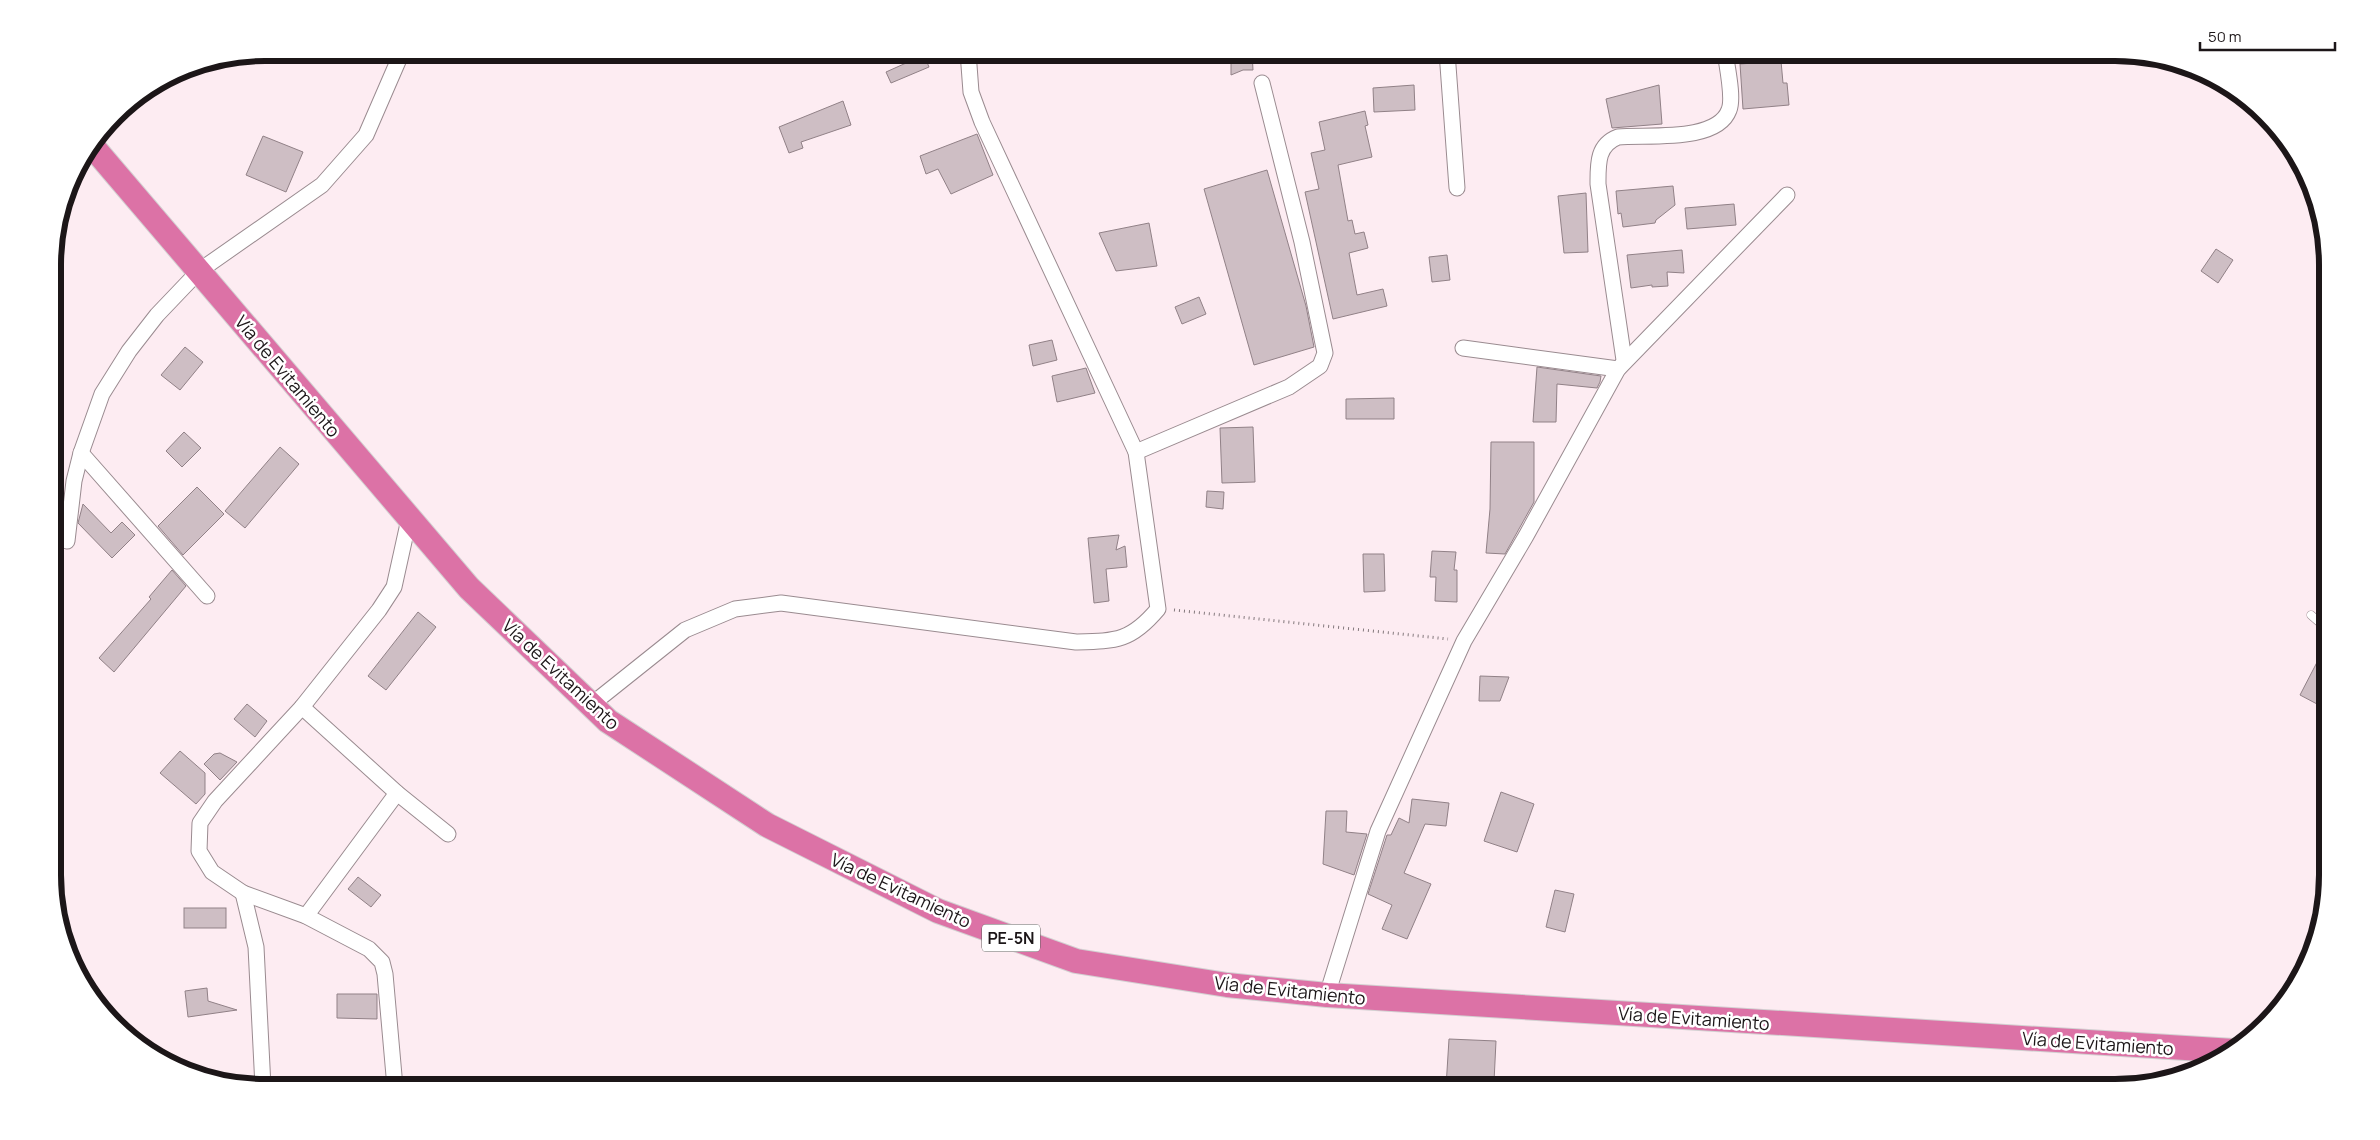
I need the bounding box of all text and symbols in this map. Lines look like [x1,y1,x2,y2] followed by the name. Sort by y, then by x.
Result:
[2200,20,2335,52] scale bar
[2208,26,2242,47] text: 50 m
[230,310,346,442] street label: Vía de Evitamiento
[497,613,625,735] street label: Vía de Evitamiento
[827,847,975,933] street label: Vía de Evitamiento
[982,924,1040,951] road number: PE-5N
[1213,970,1367,1010] street label: Vía de Evitamiento
[1617,1001,1771,1035] street label: Vía de Evitamiento
[2021,1026,2175,1060] street label: Vía de Evitamiento

